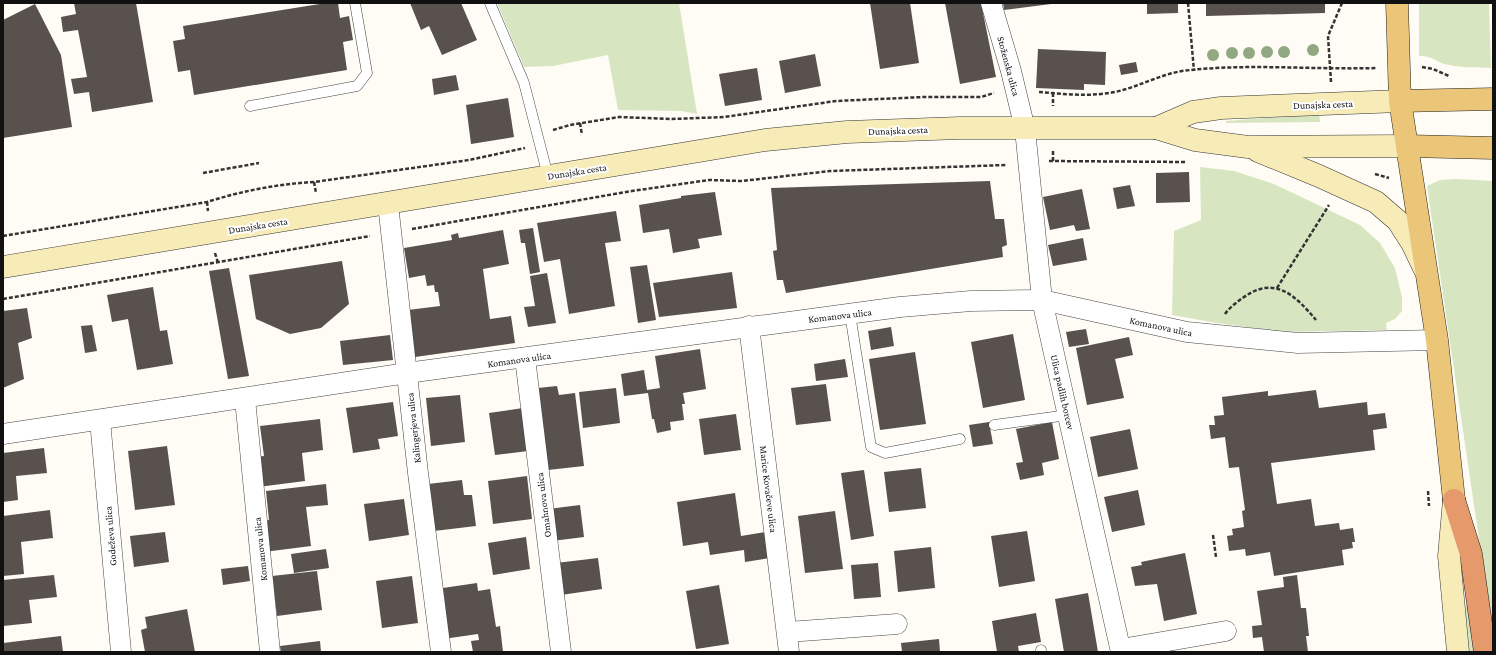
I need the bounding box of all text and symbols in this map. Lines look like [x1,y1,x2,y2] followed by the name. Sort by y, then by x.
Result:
[995,35,1022,98] street label: Stoženska ulica
[1293,98,1354,112] street label: Dunajska cesta
[868,124,929,138] street label: Dunajska cesta
[547,161,608,183] street label: Dunajska cesta
[228,215,289,237] street label: Dunajska cesta
[808,306,873,325] street label: Komanova ulica
[1128,314,1194,339] street label: Komanova ulica
[487,350,552,369] street label: Komanova ulica
[1049,354,1077,431] street label: Ulica padlih borcev
[404,392,424,464] street label: Kalingerjeva ulica
[758,445,779,534] street label: Marice Kovačeve ulica
[534,471,553,538] street label: Omahnova ulica
[102,505,119,566] street label: Godeževa ulica
[252,516,269,581] street label: Komanova ulica

